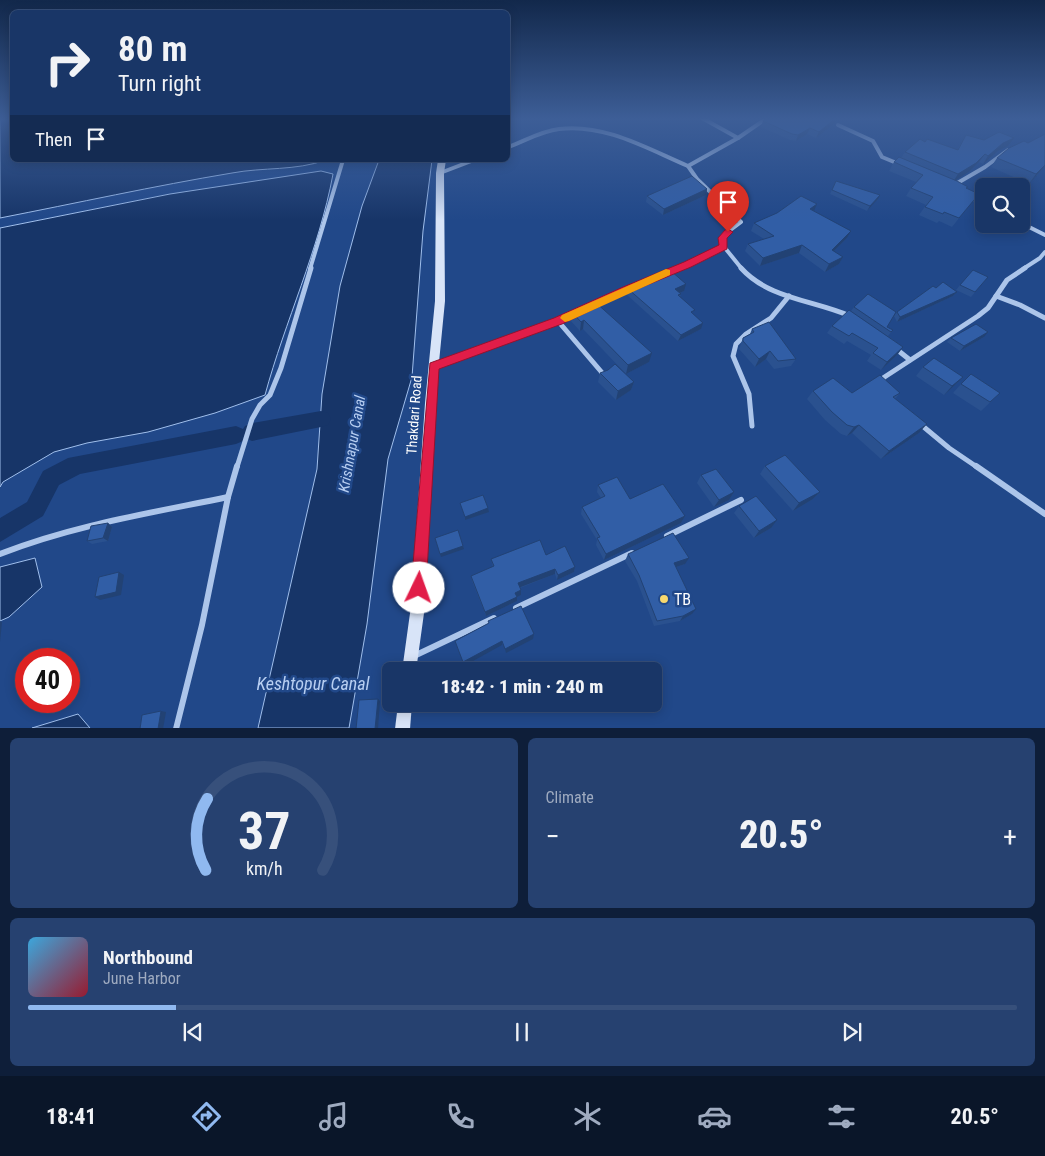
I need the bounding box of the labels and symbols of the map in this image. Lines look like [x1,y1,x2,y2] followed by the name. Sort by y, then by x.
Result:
[707,181,749,232] pin
[403,375,425,455] street label: Thakdari Road
[335,394,369,494] water label: Krishnapur Canal
[392,561,444,613] position arrow
[674,590,691,609] place label: TB
[658,593,670,605] marker: TB
[15,648,80,713] speed limit sign: 40
[256,673,371,694] water label: Keshtopur Canal

